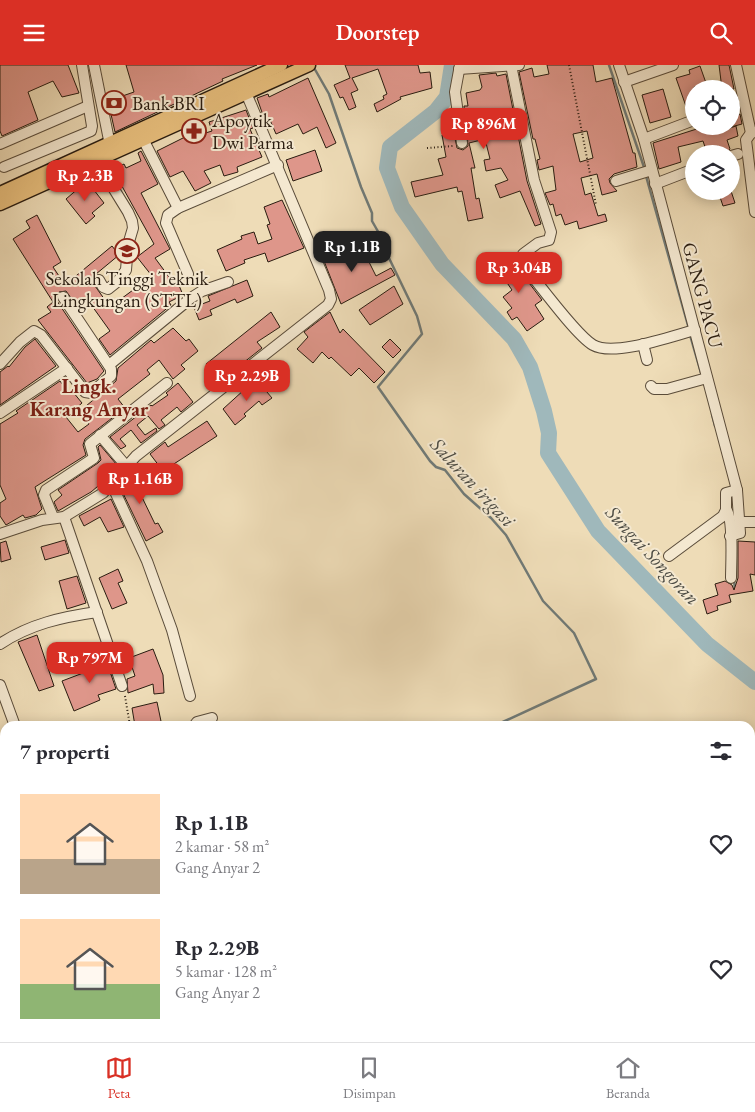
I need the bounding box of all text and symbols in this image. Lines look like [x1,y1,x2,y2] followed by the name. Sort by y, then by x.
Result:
[336,18,419,47] text: Doorstep
[20,19,48,47] icon: menu
[707,19,735,47] icon: search
[685,80,740,200] map controls
[685,80,740,135] button: locate
[101,90,127,116] bank icon: Bank BRI
[132,91,205,116] place label: Bank BRI
[438,107,530,150] pin: Rp 896M
[211,108,294,155] place label: Apoytik Dwi Parma
[452,113,516,134] text: Rp 896M
[181,118,207,144] pharmacy icon: Apoytik Dwi Parma
[685,145,740,200] button: layers
[39,159,131,202] pin: Rp 2.3B
[57,165,113,186] text: Rp 2.3B
[306,231,398,273] pin: Rp 1.1B
[324,236,380,257] text: Rp 1.1B
[114,238,140,264] school or university icon: Sekolah Tinggi Teknik Lingkungan (STTL)
[676,239,729,351] street label: GANG PACU
[467,251,571,294] pin: Rp 3.04B
[487,257,551,278] text: Rp 3.04B
[45,266,210,313] place label: Sekolah Tinggi Teknik Lingkungan (STTL)
[195,359,299,402] pin: Rp 2.29B
[215,365,279,386] text: Rp 2.29B
[30,373,149,422] district label: Lingk. Karang Anyar
[424,431,522,533] water label: Saluran irigasi
[88,463,192,505] pin: Rp 1.16B
[108,468,172,489] text: Rp 1.16B
[599,499,706,610] water label: Sungai Songoran
[44,641,136,684] pin: Rp 797M
[58,647,122,668] text: Rp 797M
[707,737,735,765] icon: filters
[20,738,110,765] text: 7 properti
[175,809,248,836] text: Rp 1.1B
[60,814,120,874] icon: home
[707,830,735,858] icon: heart
[175,836,269,857] text: 2 kamar · 58 m²
[175,857,260,878] text: Gang Anyar 2
[175,934,259,961] text: Rp 2.29B
[60,939,120,999] icon: home
[707,955,735,983] icon: heart
[175,961,277,982] text: 5 kamar · 128 m²
[175,982,260,1003] text: Gang Anyar 2
[105,1054,133,1102] tab: Peta
[343,1054,396,1102] tab: Disimpan
[606,1054,650,1102] tab: Beranda

